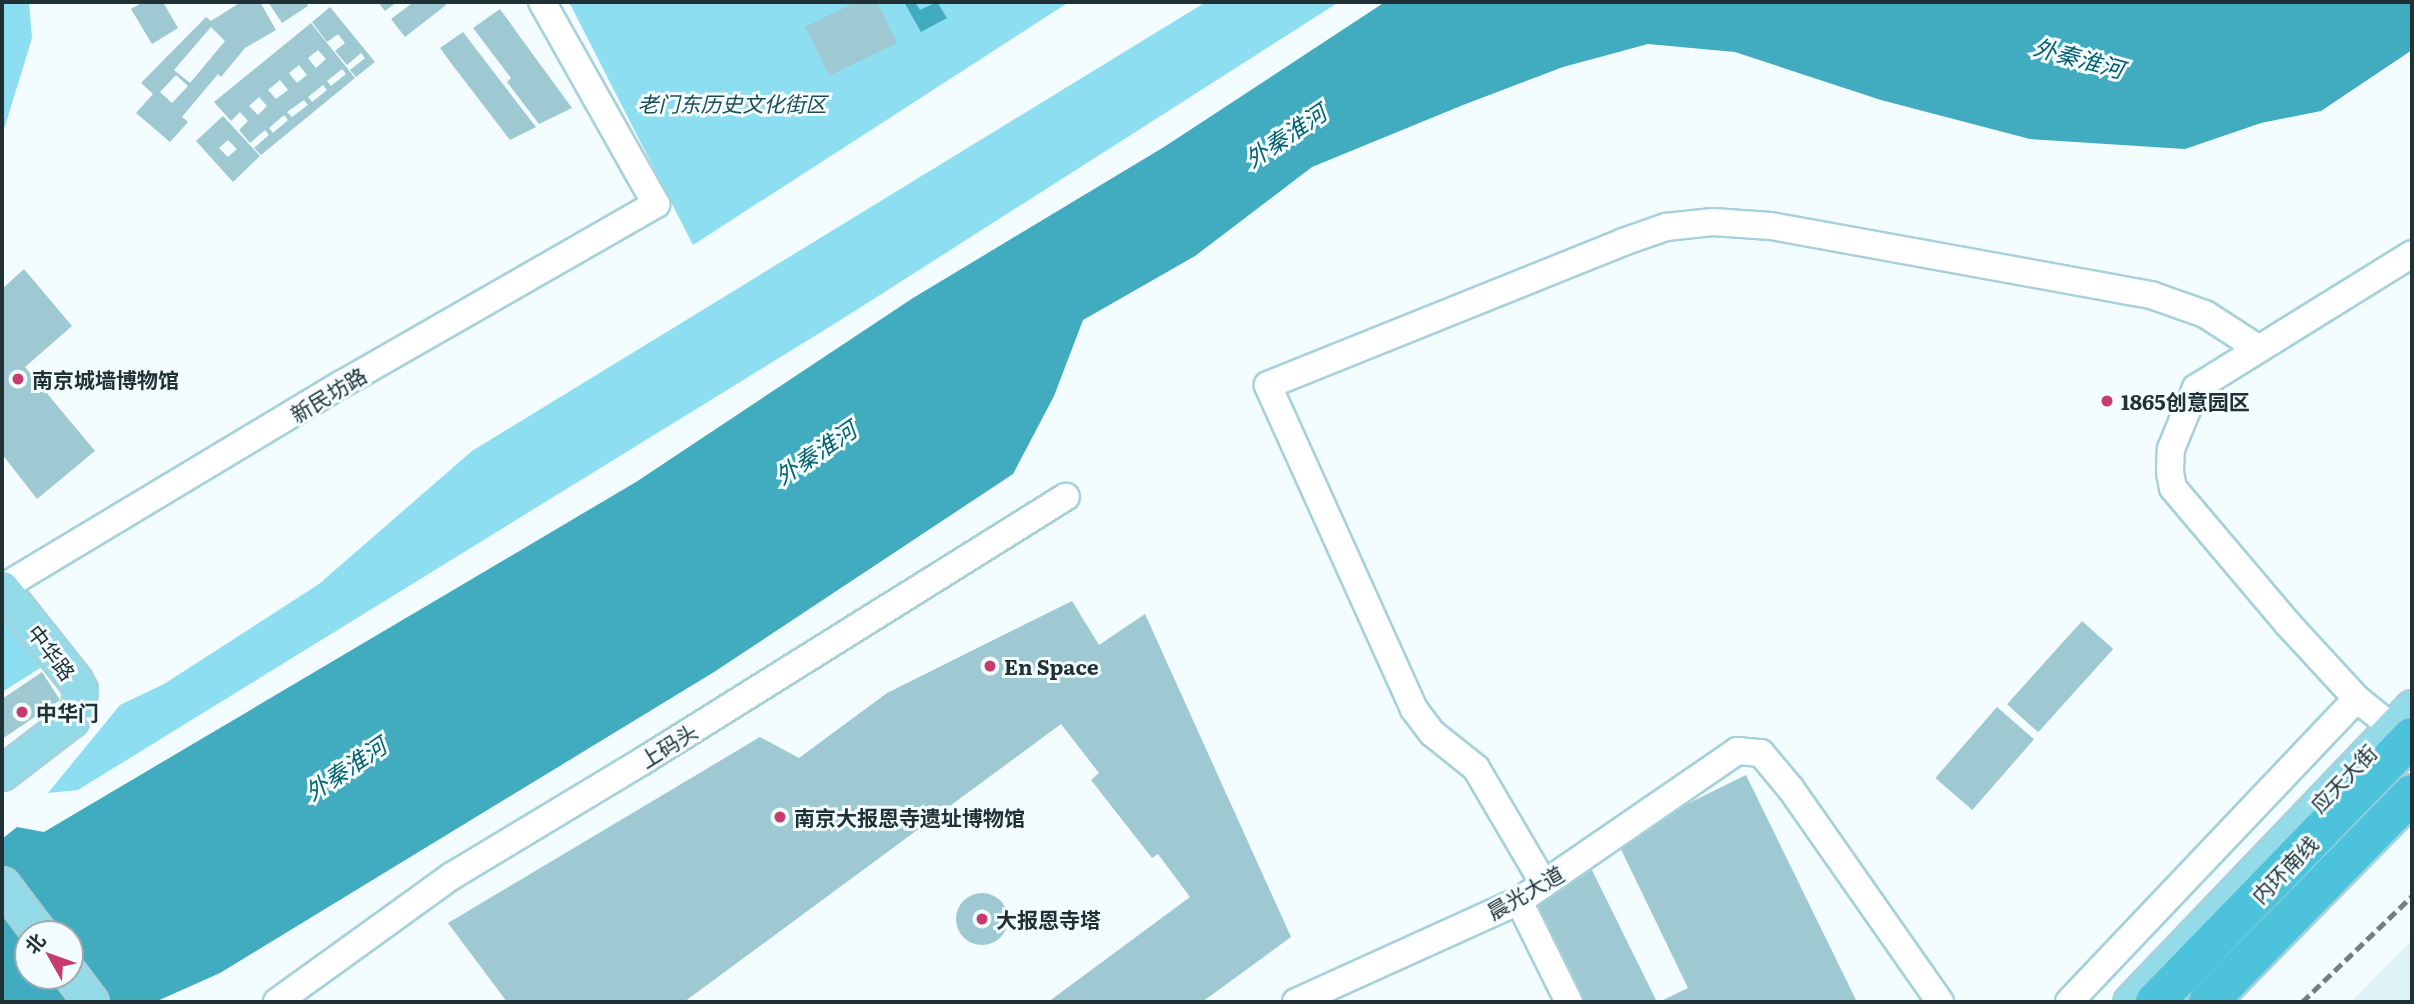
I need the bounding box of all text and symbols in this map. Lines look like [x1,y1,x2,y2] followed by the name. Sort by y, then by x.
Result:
[2031,32,2127,82] water label: 外秦淮河
[638,90,826,116] park label: 老门东历史文化街区
[1239,98,1331,172] water label: 外秦淮河
[286,362,370,426] street label: 新民坊路
[32,366,179,392] place label: 南京城墙博物馆
[10,371,26,387] marker: 南京城墙博物馆
[2121,388,2250,414] place label: 1865创意园区
[2099,393,2115,409] marker: 1865创意园区
[769,415,861,489] water label: 外秦淮河
[23,619,81,685] street label: 中华路
[1004,653,1099,679] place label: En Space
[982,658,998,674] marker: En Space
[36,699,99,725] place label: 中华门
[14,704,30,720] marker: 中华门
[635,718,701,772] street label: 上码头
[299,731,391,805] water label: 外秦淮河
[2305,739,2381,817] street label: 应天大街
[794,804,1025,830] place label: 南京大报恩寺遗址博物馆
[772,809,788,825] marker: 南京大报恩寺遗址博物馆
[2246,830,2322,908] street label: 内环南线
[1482,860,1568,924] street label: 晨光大道
[996,906,1101,932] place label: 大报恩寺塔
[974,911,990,927] marker: 大报恩寺塔
[14,920,84,990] north arrow
[18,927,51,959] text: 北

